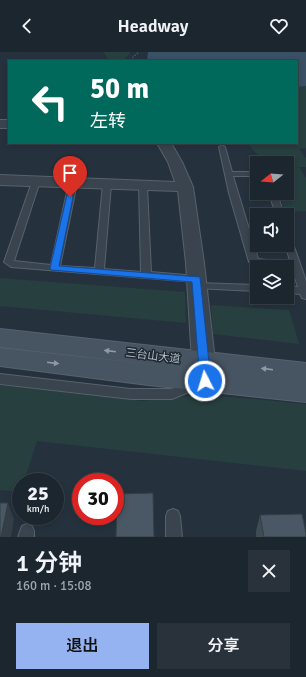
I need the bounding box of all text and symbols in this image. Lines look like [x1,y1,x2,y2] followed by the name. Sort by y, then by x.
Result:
[16,15,38,37] icon: back
[118,15,188,37] text: Headway
[268,15,290,37] icon: heart
[90,72,149,106] text: 50 m
[24,76,76,128] icon: left
[90,110,126,132] text: 左转
[53,156,87,197] pin
[250,156,294,200] north arrow
[250,156,294,304] map controls
[59,162,81,184] icon: arrive
[250,208,294,252] button: sound
[250,260,294,304] button: layers
[125,346,181,366] street label: 三台山大道
[104,347,116,354] one-way arrow
[47,360,59,366] one-way arrow
[184,360,226,402] position arrow
[261,366,273,372] one-way arrow
[72,473,124,525] speed limit sign: 30
[27,481,49,506] text: 25
[27,503,49,515] text: km/h
[16,548,82,578] text: 1 分钟
[248,550,290,592] button: close
[16,578,92,594] text: 160 m · 15:08
[16,623,149,669] button: 退出
[157,623,290,669] button: 分享

